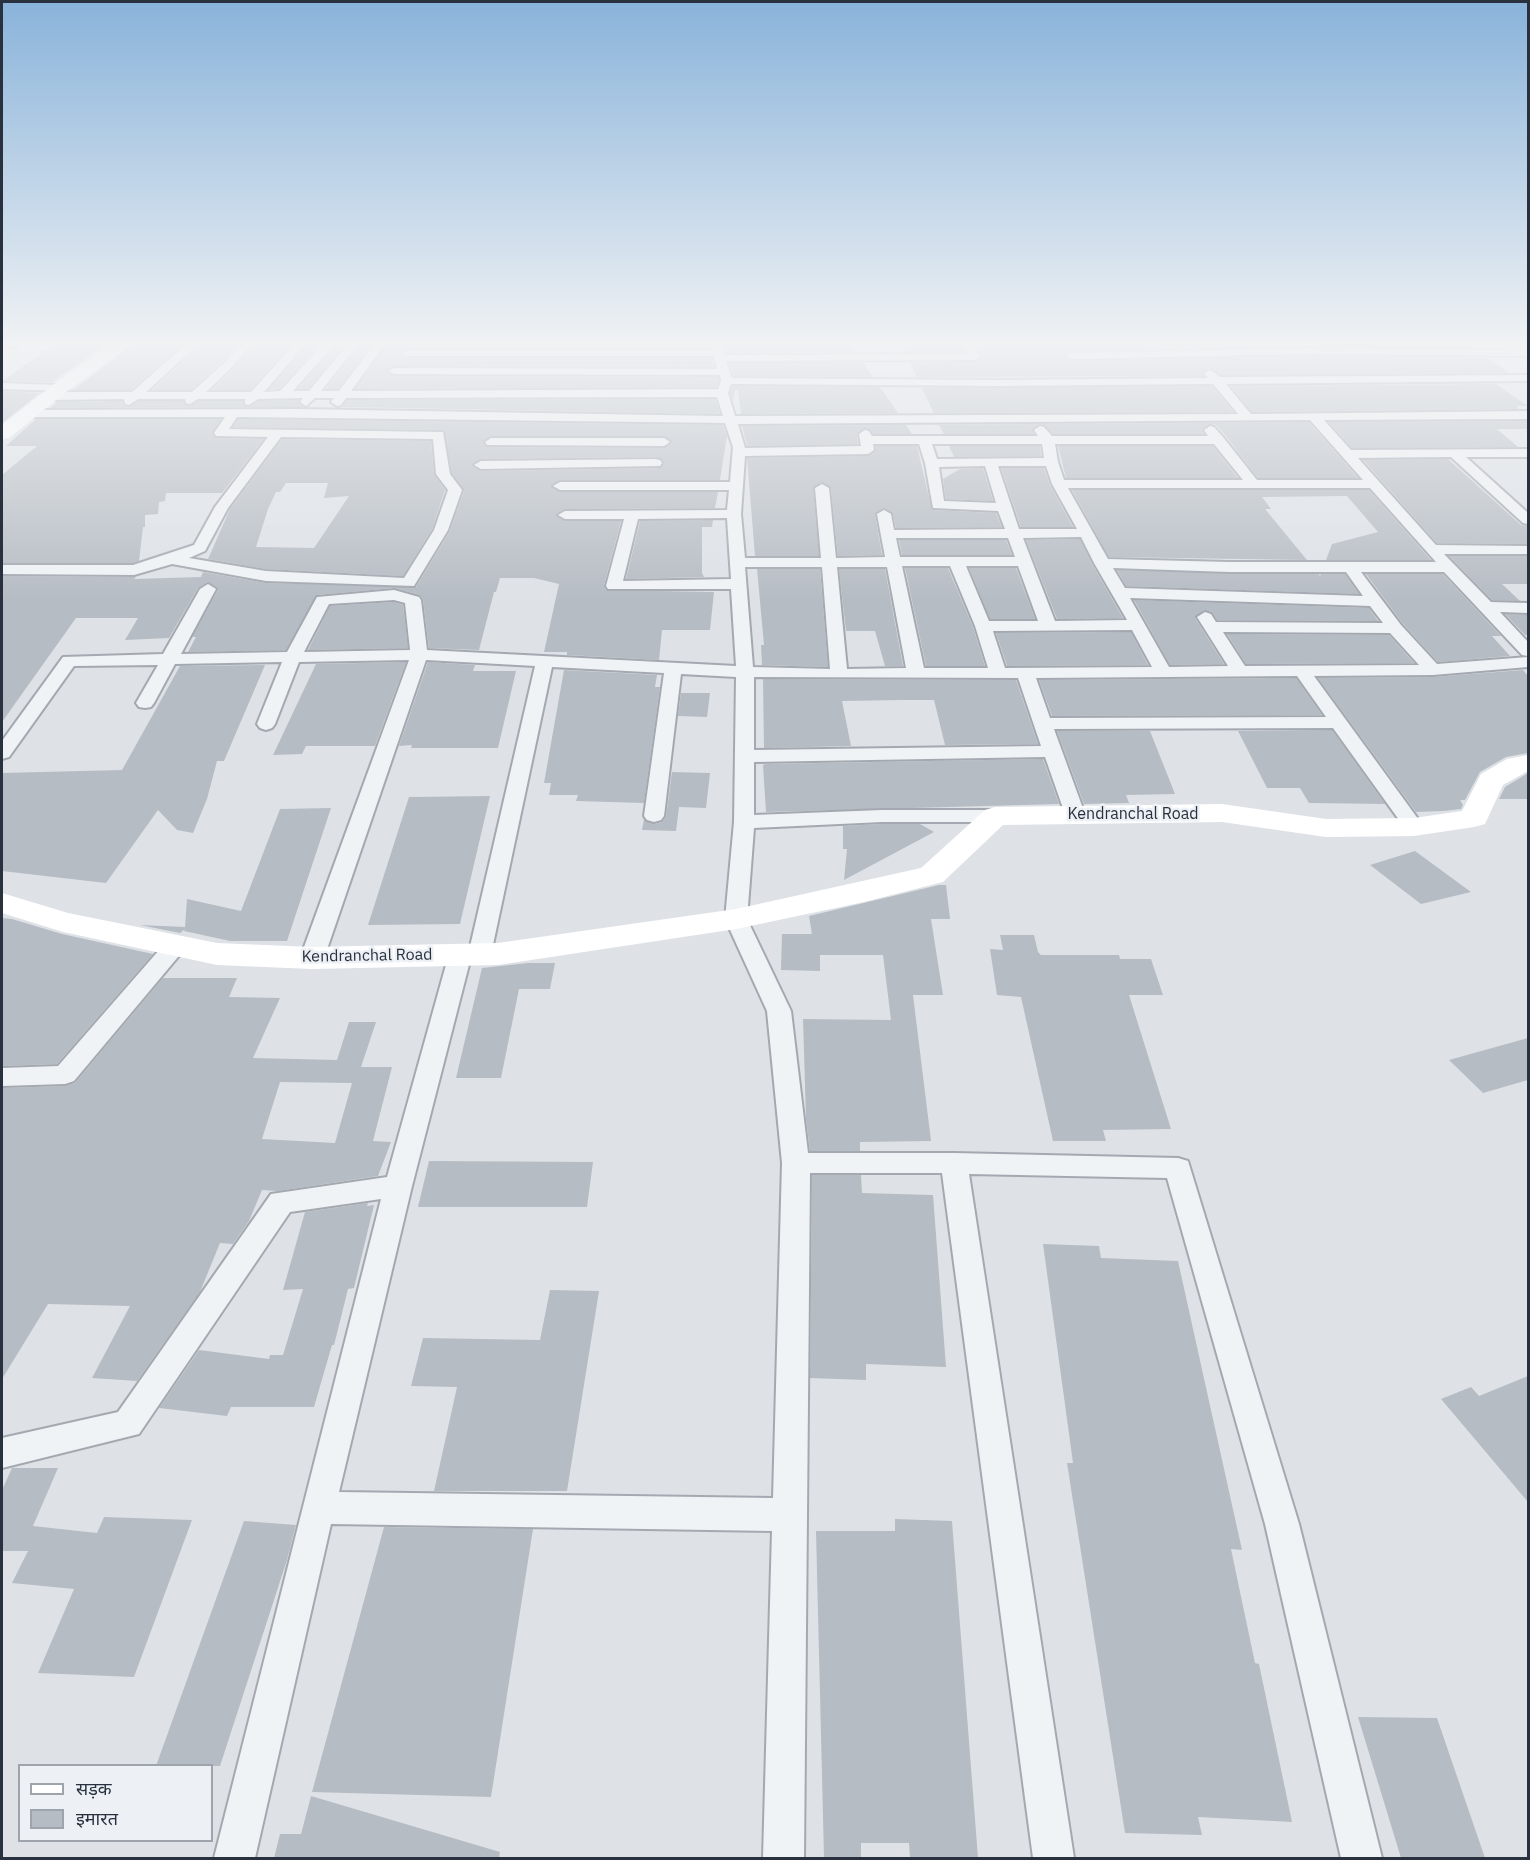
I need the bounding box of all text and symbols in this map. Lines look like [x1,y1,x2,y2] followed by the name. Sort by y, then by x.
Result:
[1068,804,1198,824] street label: Kendranchal Road
[301,945,433,967] street label: Kendranchal Road
[18,1764,213,1842] legend
[76,1777,112,1800] text: सड़क
[76,1807,118,1830] text: इमारत

